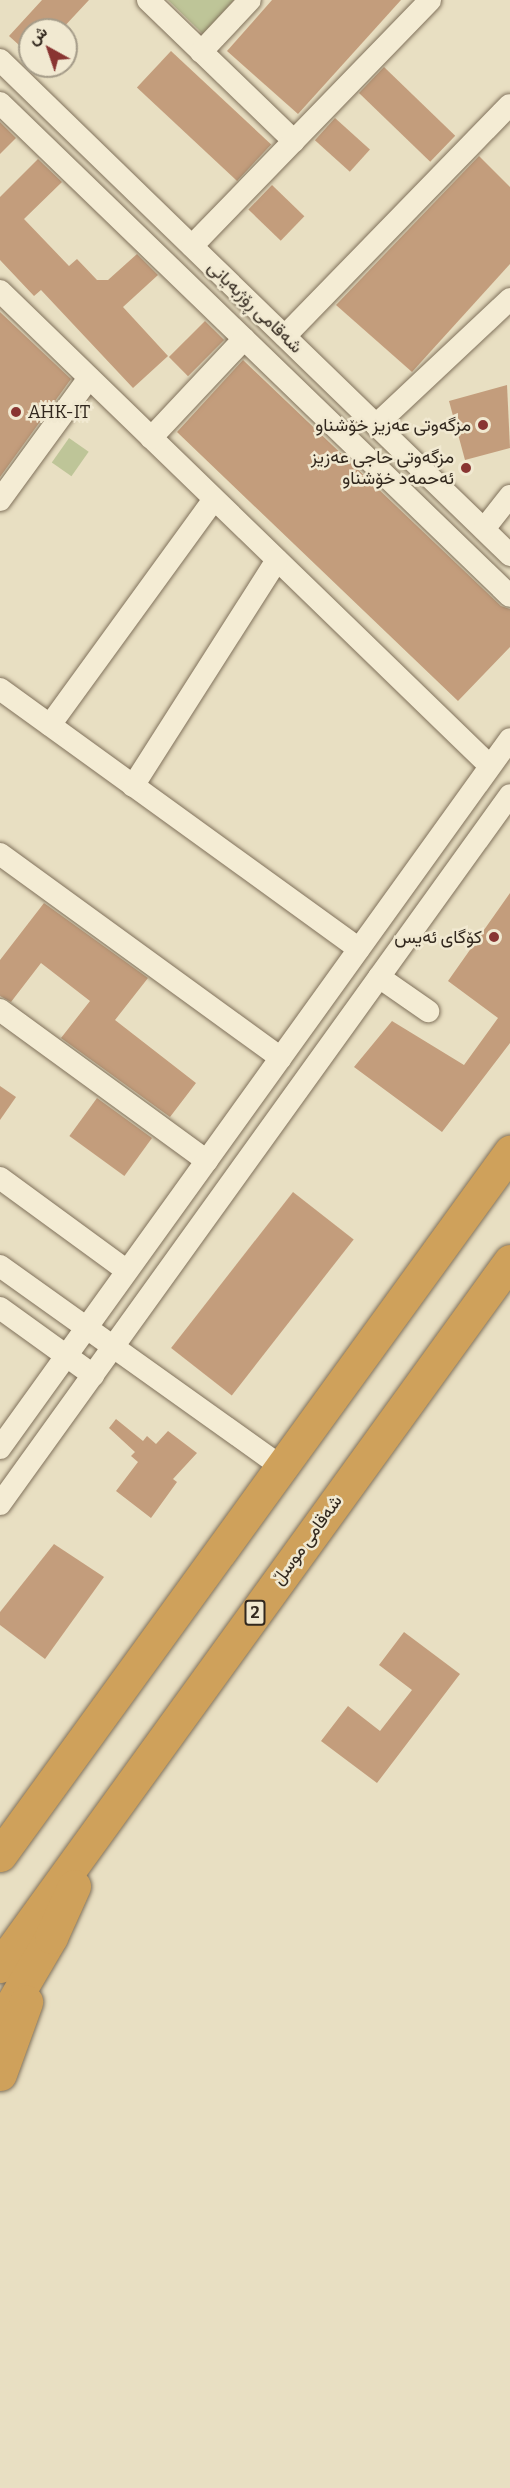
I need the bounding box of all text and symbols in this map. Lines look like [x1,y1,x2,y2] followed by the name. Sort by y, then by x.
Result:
[18,18,78,78] north arrow
[24,22,51,49] text: ش
[203,256,307,358] street label: شەقامی ڕۆژبەیانی
[28,401,90,423] place label: AHK-IT
[9,405,23,419] marker: AHK-IT
[315,414,471,436] place label: مزگەوتی عەزیز خۆشناو
[476,418,490,432] marker: مزگەوتی عەزیز خۆشناو
[311,447,454,490] place label: مزگەوتی حاجی عەزیز ئەحمەد خۆشناو
[459,461,473,475] marker: مزگەوتی حاجی عەزیز ئەحمەد خۆشناو
[394,926,482,948] place label: کۆگای ئەیس
[487,930,501,944] marker: کۆگای ئەیس
[267,1491,347,1589] street label: شەقامی موسڵ
[243,1600,267,1626] road number: 2

